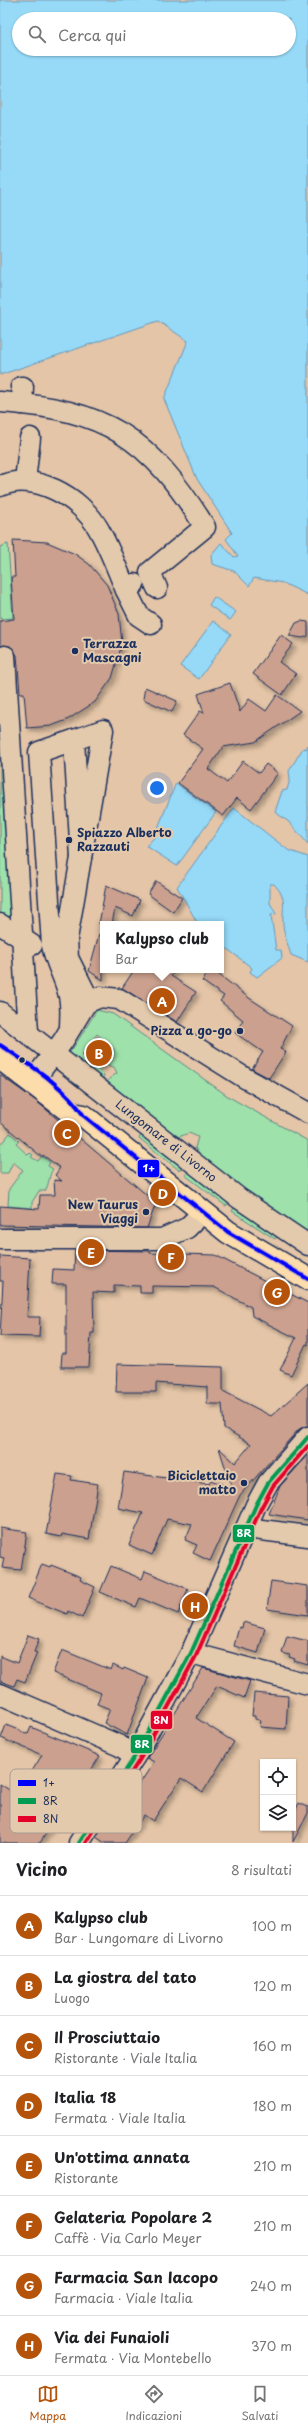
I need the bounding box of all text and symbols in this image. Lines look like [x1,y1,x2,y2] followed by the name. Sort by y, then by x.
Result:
[12,12,296,56] search box
[26,23,48,45] icon: search
[58,23,126,46] text: Cerca qui
[83,634,142,666] place label: Terrazza Mascagni
[70,646,80,656] marker: Terrazza Mascagni
[147,778,167,798] your location
[77,823,171,855] place label: Spiazzo Alberto Razzauti
[64,835,74,845] marker: Spiazzo Alberto Razzauti
[100,921,224,973] popup
[115,926,209,949] text: Kalypso club
[115,949,138,968] text: Bar
[149,986,175,1016] pin: A
[151,1021,232,1039] place label: Pizza a go-go
[235,1026,245,1036] marker: Pizza a go-go
[86,1038,112,1068] pin: B
[17,1055,27,1065] unlabelled marker
[112,1095,221,1186] street label: Lungomare di Livorno
[54,1118,80,1148] pin: C
[137,1159,160,1178] line badge: 1+
[143,1159,155,1176] text: 1+
[150,1178,176,1208] pin: D
[68,1195,138,1227] place label: New Taurus Viaggi
[141,1207,151,1217] marker: New Taurus Viaggi
[78,1237,104,1267] pin: E
[158,1242,184,1272] pin: F
[264,1277,290,1307] pin: G
[167,1466,236,1498] place label: Biciclettaio matto
[239,1478,249,1488] marker: Biciclettaio matto
[232,1524,255,1543] line badge: 8R
[237,1524,251,1541] text: 8R
[182,1591,208,1621] pin: H
[150,1710,173,1730] line badge: 8N
[153,1711,169,1728] text: 8N
[130,1734,153,1754] line badge: 8R
[135,1735,149,1752] text: 8R
[260,1759,296,1831] map controls
[260,1759,296,1795] button: locate
[10,1769,142,1833] legend
[43,1774,55,1791] text: 1+
[43,1792,58,1809] text: 8R
[260,1795,296,1831] button: layers
[43,1810,58,1827] text: 8N
[16,1856,67,1882] text: Vicino
[231,1860,292,1879] text: 8 risultati
[54,1905,148,1928] text: Kalypso club
[24,1916,34,1935] text: A
[252,1916,292,1935] text: 100 m
[54,1928,223,1947] text: Bar · Lungomare di Livorno
[54,1965,196,1988] text: La giostra del tato
[25,1976,33,1995] text: B
[253,1976,292,1995] text: 120 m
[54,1988,90,2007] text: Luogo
[54,2025,160,2048] text: Il Prosciuttaio
[24,2036,34,2055] text: C
[253,2036,292,2055] text: 160 m
[54,2048,197,2067] text: Ristorante · Viale Italia
[54,2085,117,2108] text: Italia 18
[24,2096,34,2115] text: D
[253,2096,292,2115] text: 180 m
[54,2108,186,2127] text: Fermata · Viale Italia
[54,2145,190,2168] text: Un'ottima annata
[25,2156,33,2175] text: E
[253,2156,292,2175] text: 210 m
[54,2168,118,2187] text: Ristorante
[54,2205,212,2228] text: Gelateria Popolare 2
[25,2216,33,2235] text: F
[253,2216,292,2235] text: 210 m
[54,2228,202,2247] text: Caffè · Via Carlo Meyer
[54,2265,218,2288] text: Farmacia San Iacopo
[24,2276,34,2295] text: G
[250,2276,292,2295] text: 240 m
[54,2288,193,2307] text: Farmacia · Viale Italia
[54,2325,169,2348] text: Via dei Funaioli
[24,2336,34,2355] text: H
[251,2336,292,2355] text: 370 m
[54,2348,212,2367] text: Fermata · Via Montebello
[30,2383,66,2424] tab: Mappa
[125,2383,182,2424] tab: Indicazioni
[241,2383,278,2424] tab: Salvati

